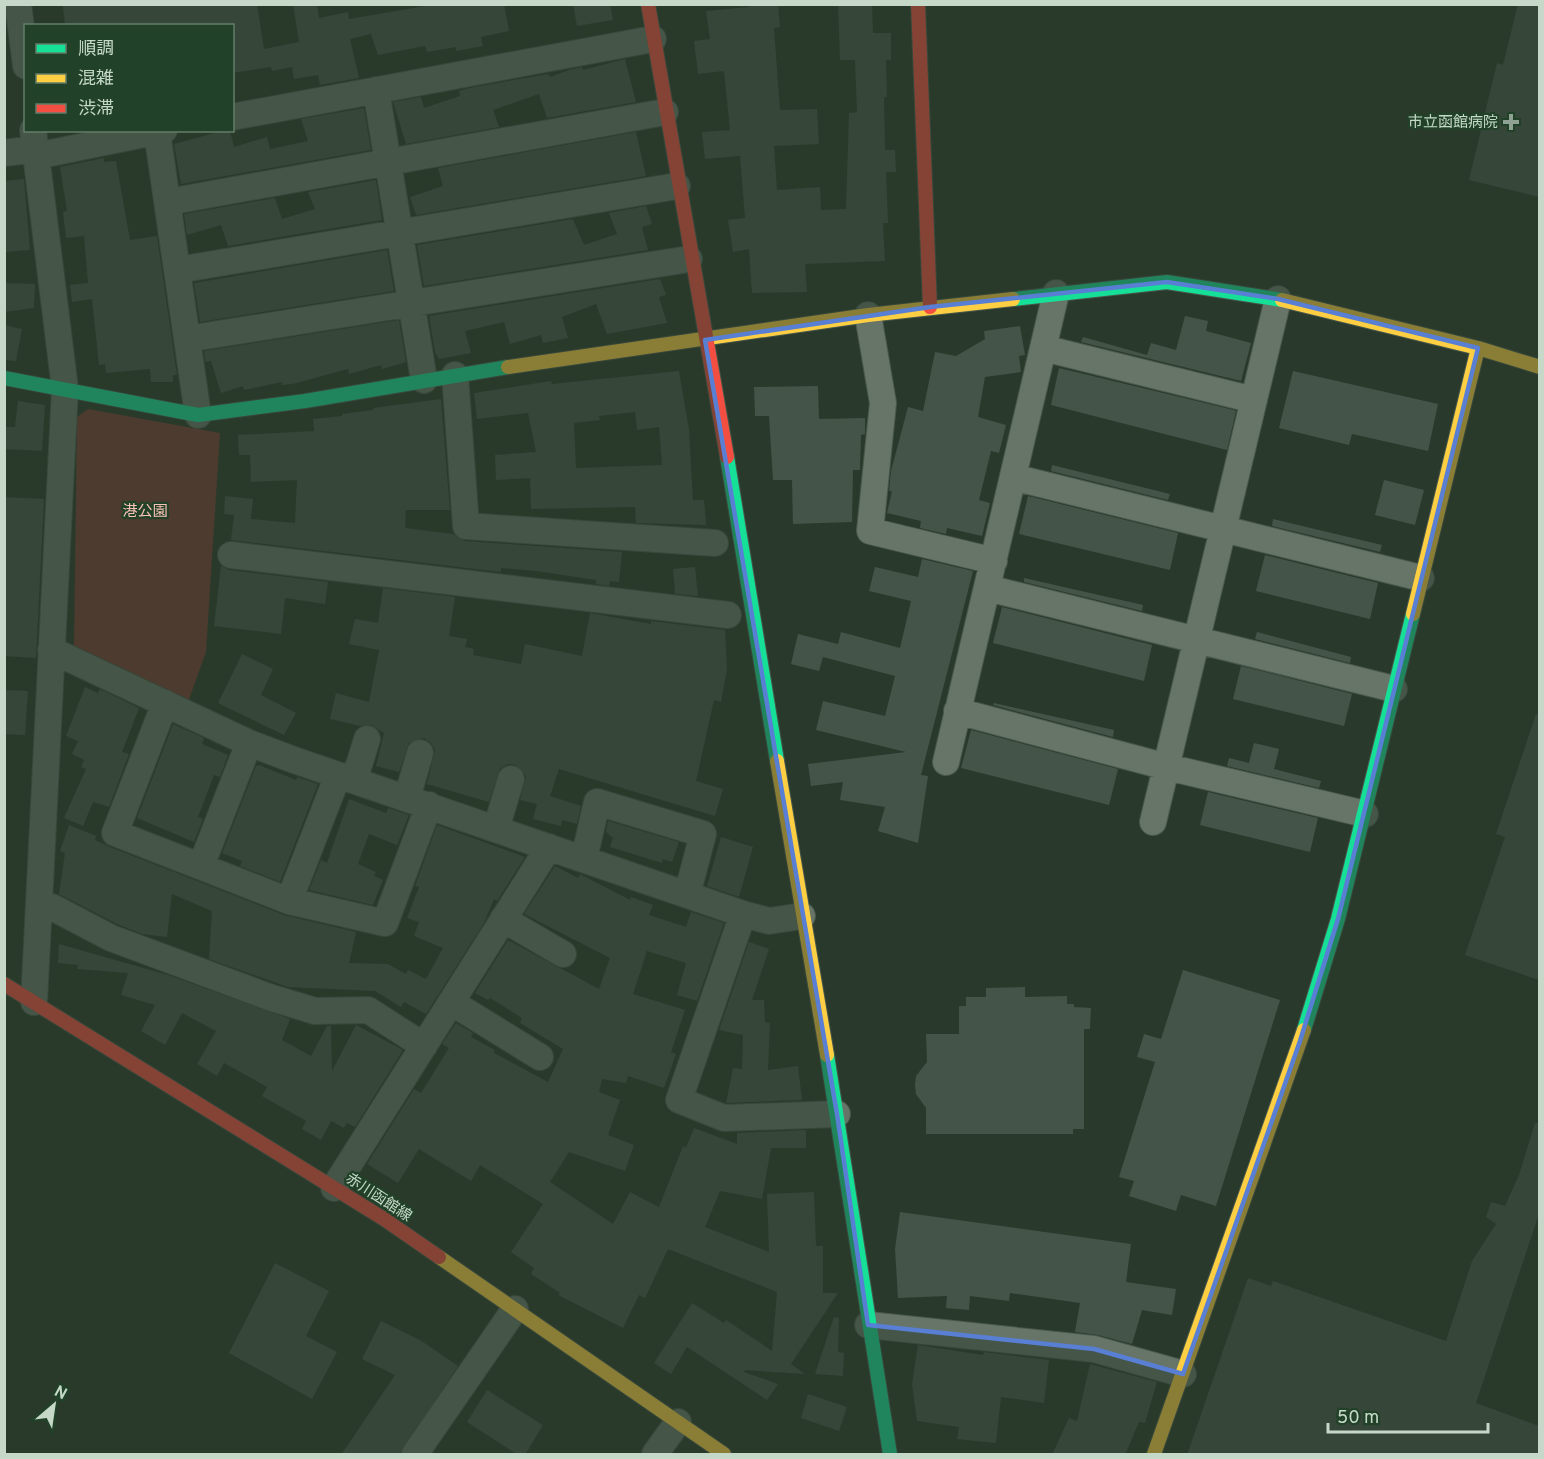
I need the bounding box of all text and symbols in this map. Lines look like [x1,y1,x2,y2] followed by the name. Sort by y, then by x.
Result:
[24,24,234,132] legend
[78,38,114,61] text: 順調
[78,68,114,91] text: 混雑
[78,98,114,121] text: 渋滞
[1502,113,1520,131] marker: 市立函館病院
[1408,114,1498,133] place label: 市立函館病院
[122,503,168,522] park label: 港公園
[342,1170,415,1227] street label: 赤川函館線
[24,1375,84,1435] north arrow
[50,1382,70,1405] text: N
[1328,1396,1488,1434] scale bar
[1337,1407,1379,1430] text: 50 m

